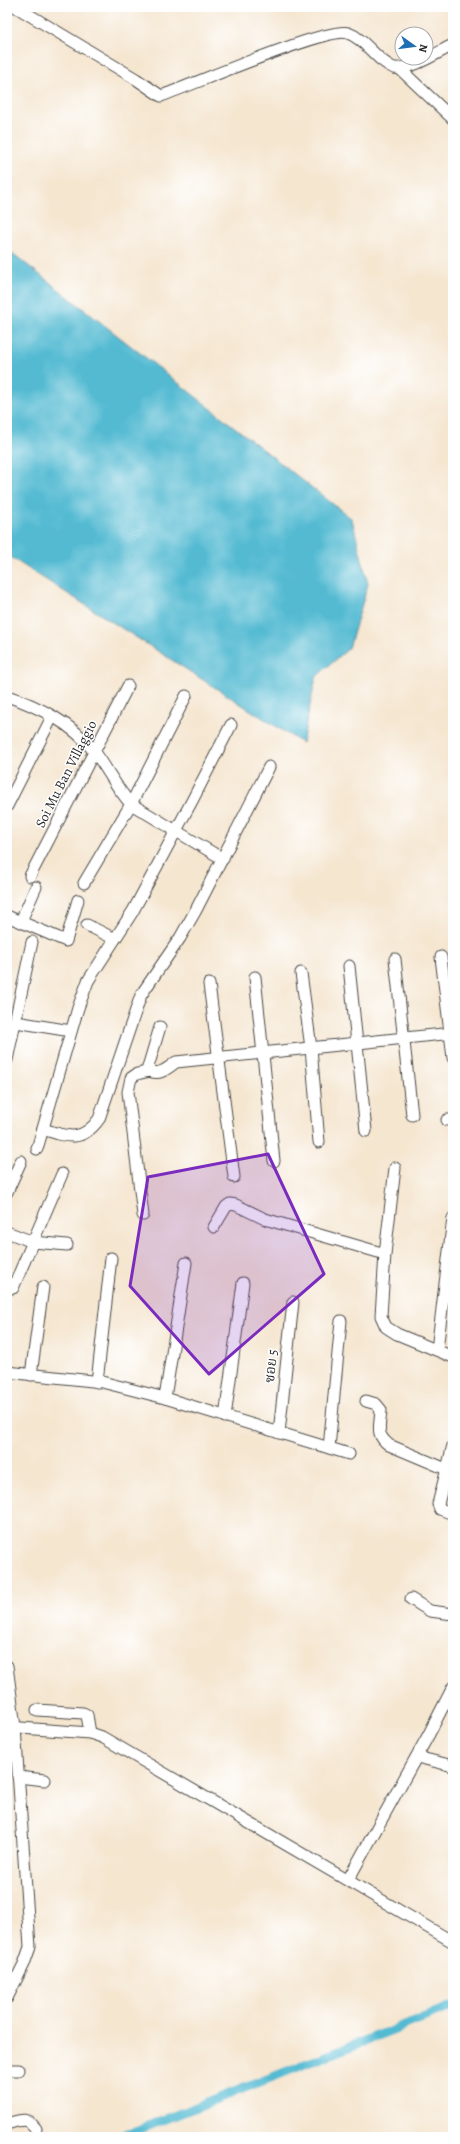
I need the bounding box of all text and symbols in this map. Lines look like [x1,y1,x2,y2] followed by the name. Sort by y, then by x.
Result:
[394,26,434,66] north arrow
[415,43,431,54] text: N
[31,717,101,831] street label: Soi Mu Ban Villaggio
[260,1348,282,1384] street label: ซอย 5

